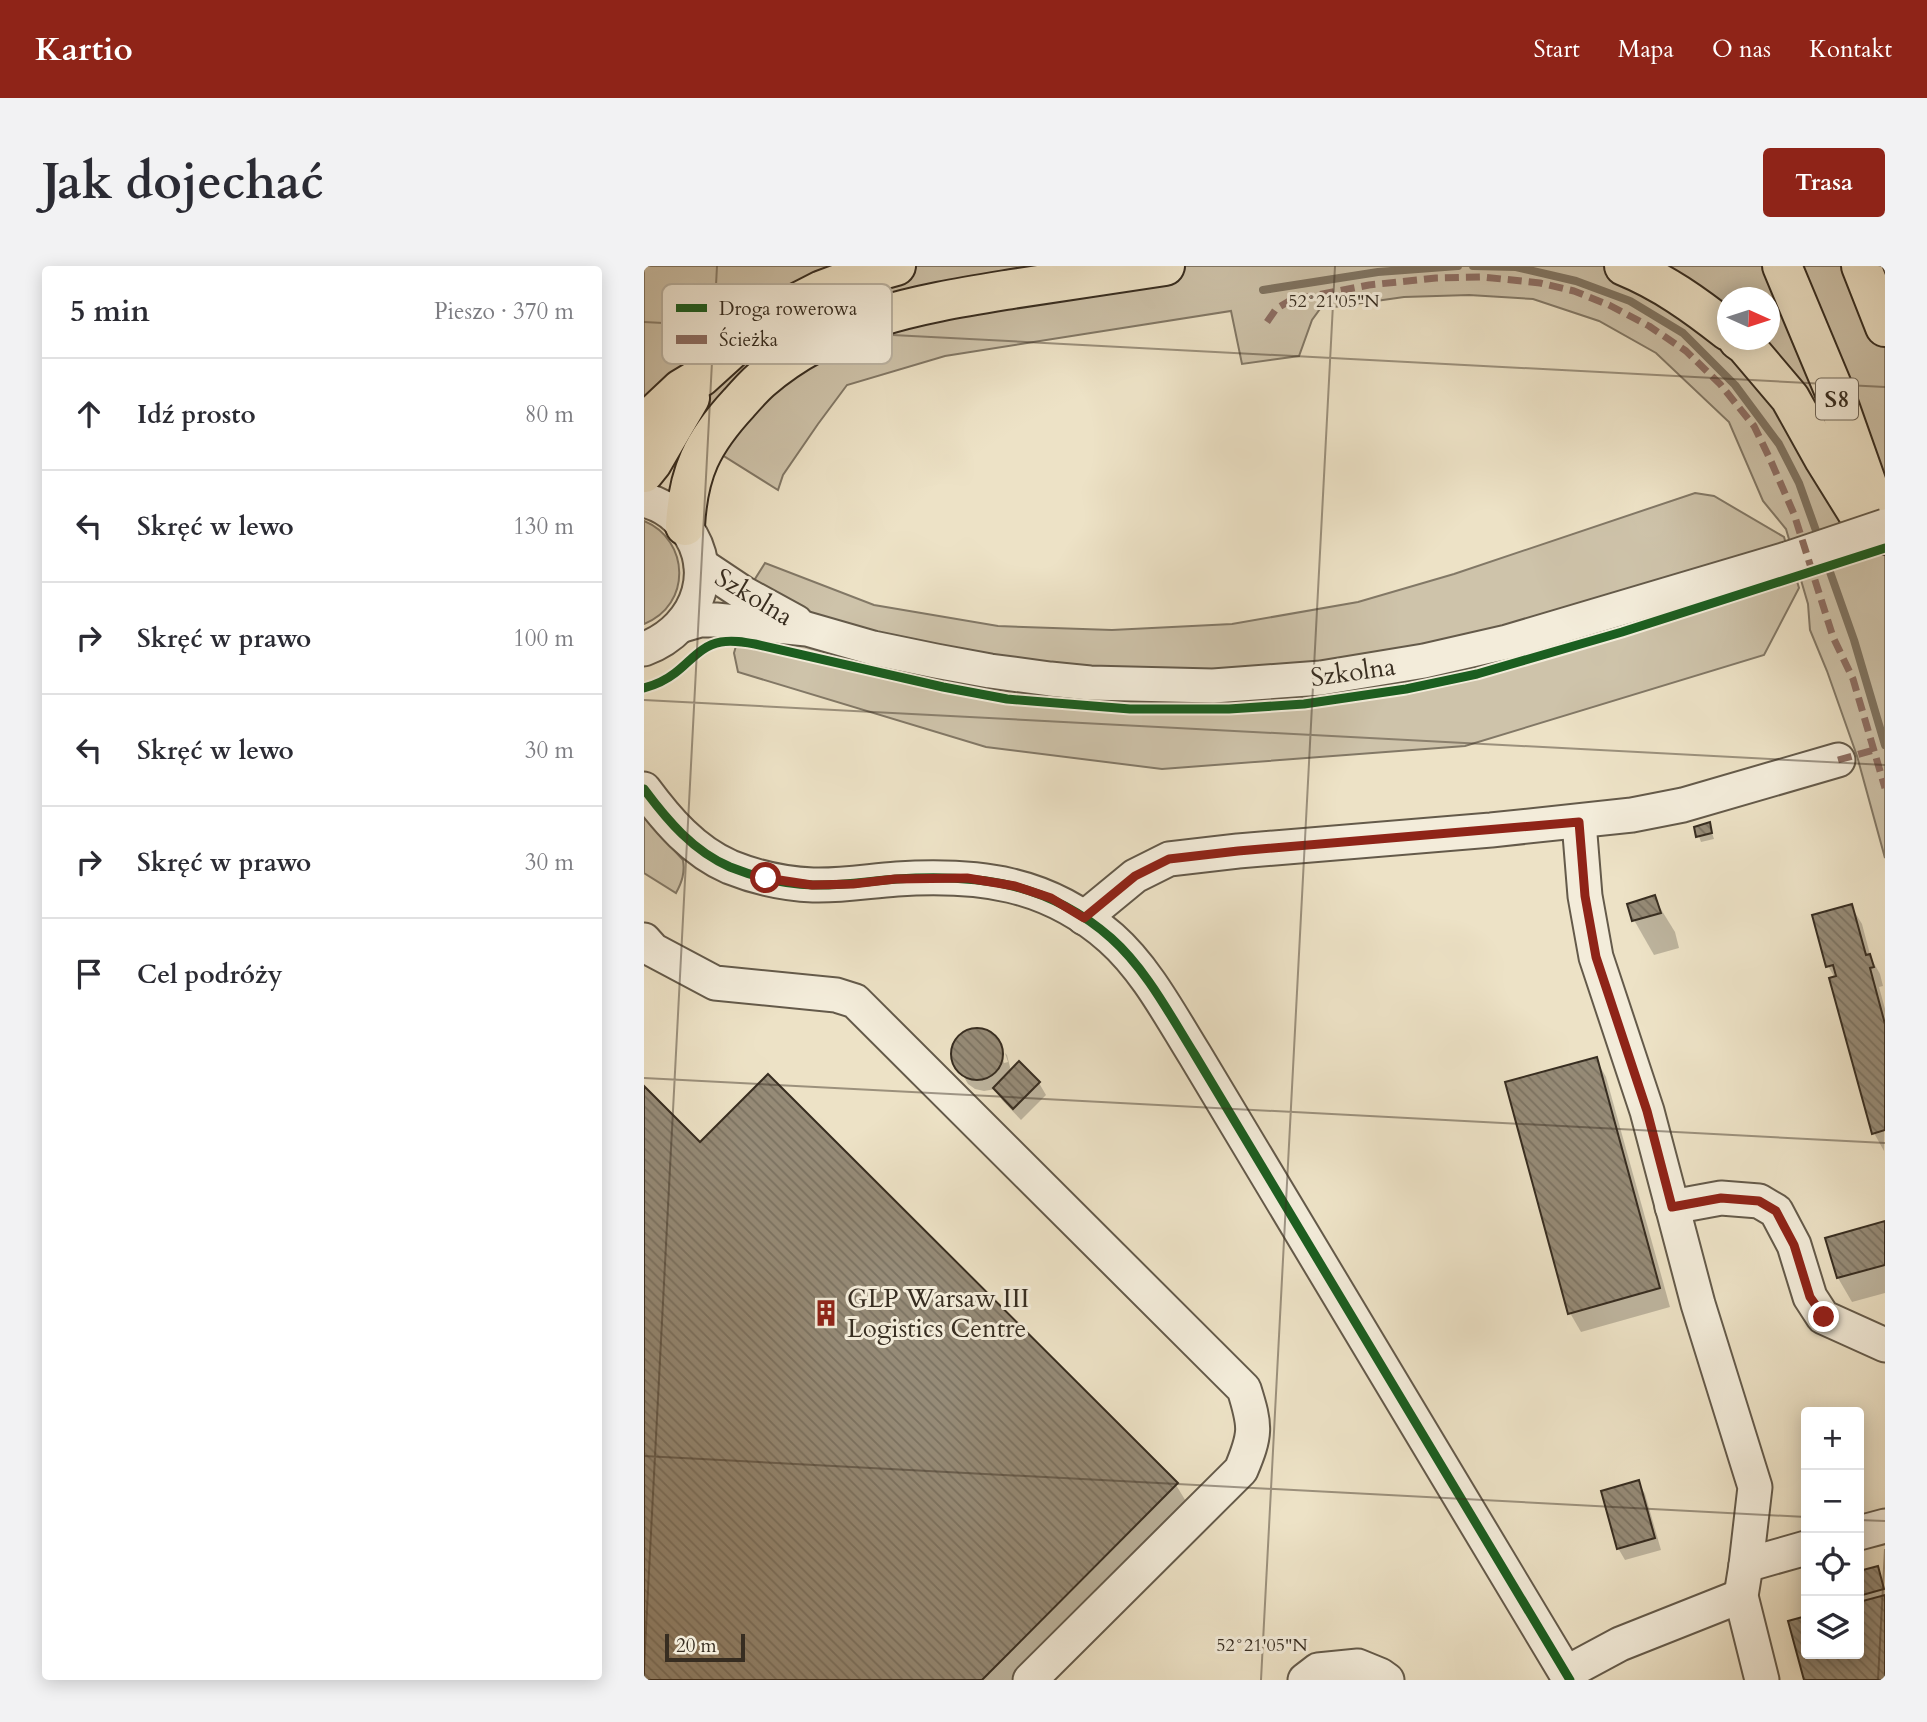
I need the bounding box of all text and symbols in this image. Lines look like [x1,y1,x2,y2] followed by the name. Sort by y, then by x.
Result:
[35,27,133,72] text: Kartio
[1533,33,1580,66] text: Start
[1618,33,1674,66] text: Mapa
[1712,33,1771,66] text: O nas
[1809,33,1892,66] text: Kontakt
[1763,148,1885,217] button: Trasa
[42,149,324,216] text: Jak dojechać
[662,284,892,364] legend
[1717,287,1780,350] north arrow
[1288,289,1380,314] text: 52°21'05"N
[70,291,150,332] text: 5 min
[434,296,574,327] text: Pieszo · 370 m
[719,296,857,322] text: Droga rowerowa
[719,327,778,353] text: Ścieżka
[1816,379,1858,420] road number: S8
[70,395,108,433] icon: ahead
[137,397,256,432] text: Idź prosto
[525,399,574,430] text: 80 m
[70,507,108,545] icon: left
[137,509,294,544] text: Skręć w lewo
[513,511,574,542] text: 130 m
[708,560,800,634] street label: Szkolna
[70,619,108,657] icon: right
[137,621,311,656] text: Skręć w prawo
[513,623,574,654] text: 100 m
[1308,649,1398,695] street label: Szkolna
[70,731,108,769] icon: left
[137,733,294,768] text: Skręć w lewo
[525,735,574,766] text: 30 m
[70,843,108,881] icon: right
[137,845,311,880] text: Skręć w prawo
[525,847,574,878] text: 30 m
[750,862,781,893] route start
[70,955,108,993] icon: arrive
[137,957,283,992] text: Cel podróży
[847,1281,1029,1346] place label: GLP Warsaw III Logistics Centre
[811,1298,841,1328] building icon: GLP Warsaw III Logistics Centre
[1808,1301,1839,1332] route end
[1801,1407,1864,1659] map controls
[1801,1407,1864,1470] button: +
[1801,1470,1864,1533] button: −
[1801,1533,1864,1596] button: locate
[1801,1596,1864,1659] button: layers
[665,1631,746,1663] scale bar
[676,1633,717,1659] text: 20 m
[1216,1633,1308,1658] text: 52°21'05"N

